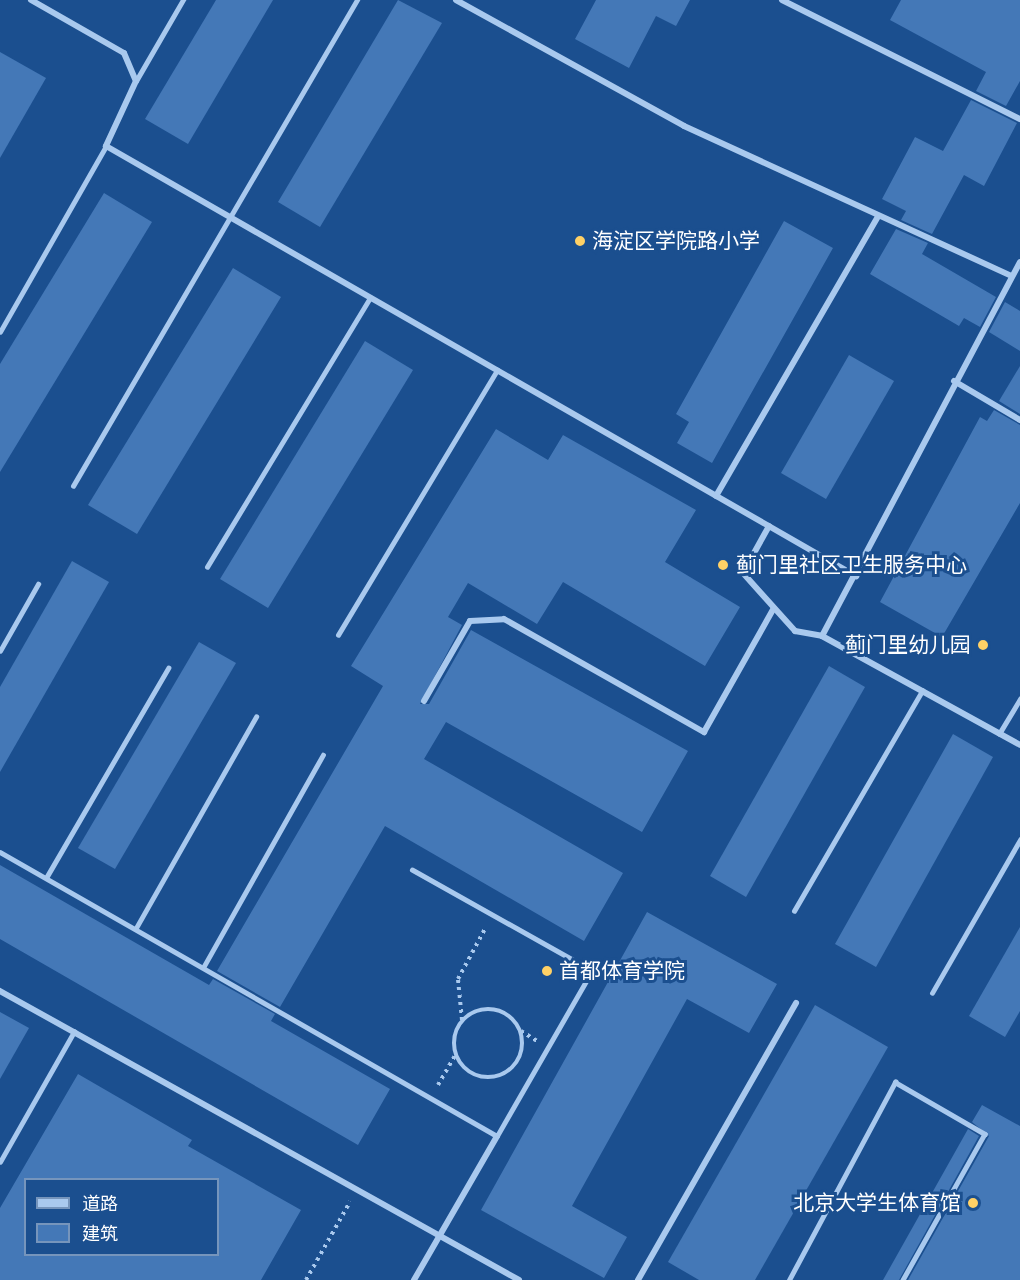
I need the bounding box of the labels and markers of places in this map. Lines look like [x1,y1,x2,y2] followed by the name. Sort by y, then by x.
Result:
[592,228,760,254] place label: 海淀区学院路小学
[573,234,587,248] marker: 海淀区学院路小学
[736,552,967,578] place label: 蓟门里社区卫生服务中心
[714,556,732,574] marker: 蓟门里社区卫生服务中心
[845,632,971,658] place label: 蓟门里幼儿园
[976,638,990,652] marker: 蓟门里幼儿园
[559,958,685,984] place label: 首都体育学院
[540,964,554,978] marker: 首都体育学院
[793,1190,961,1216] place label: 北京大学生体育馆
[966,1196,980,1210] marker: 北京大学生体育馆

